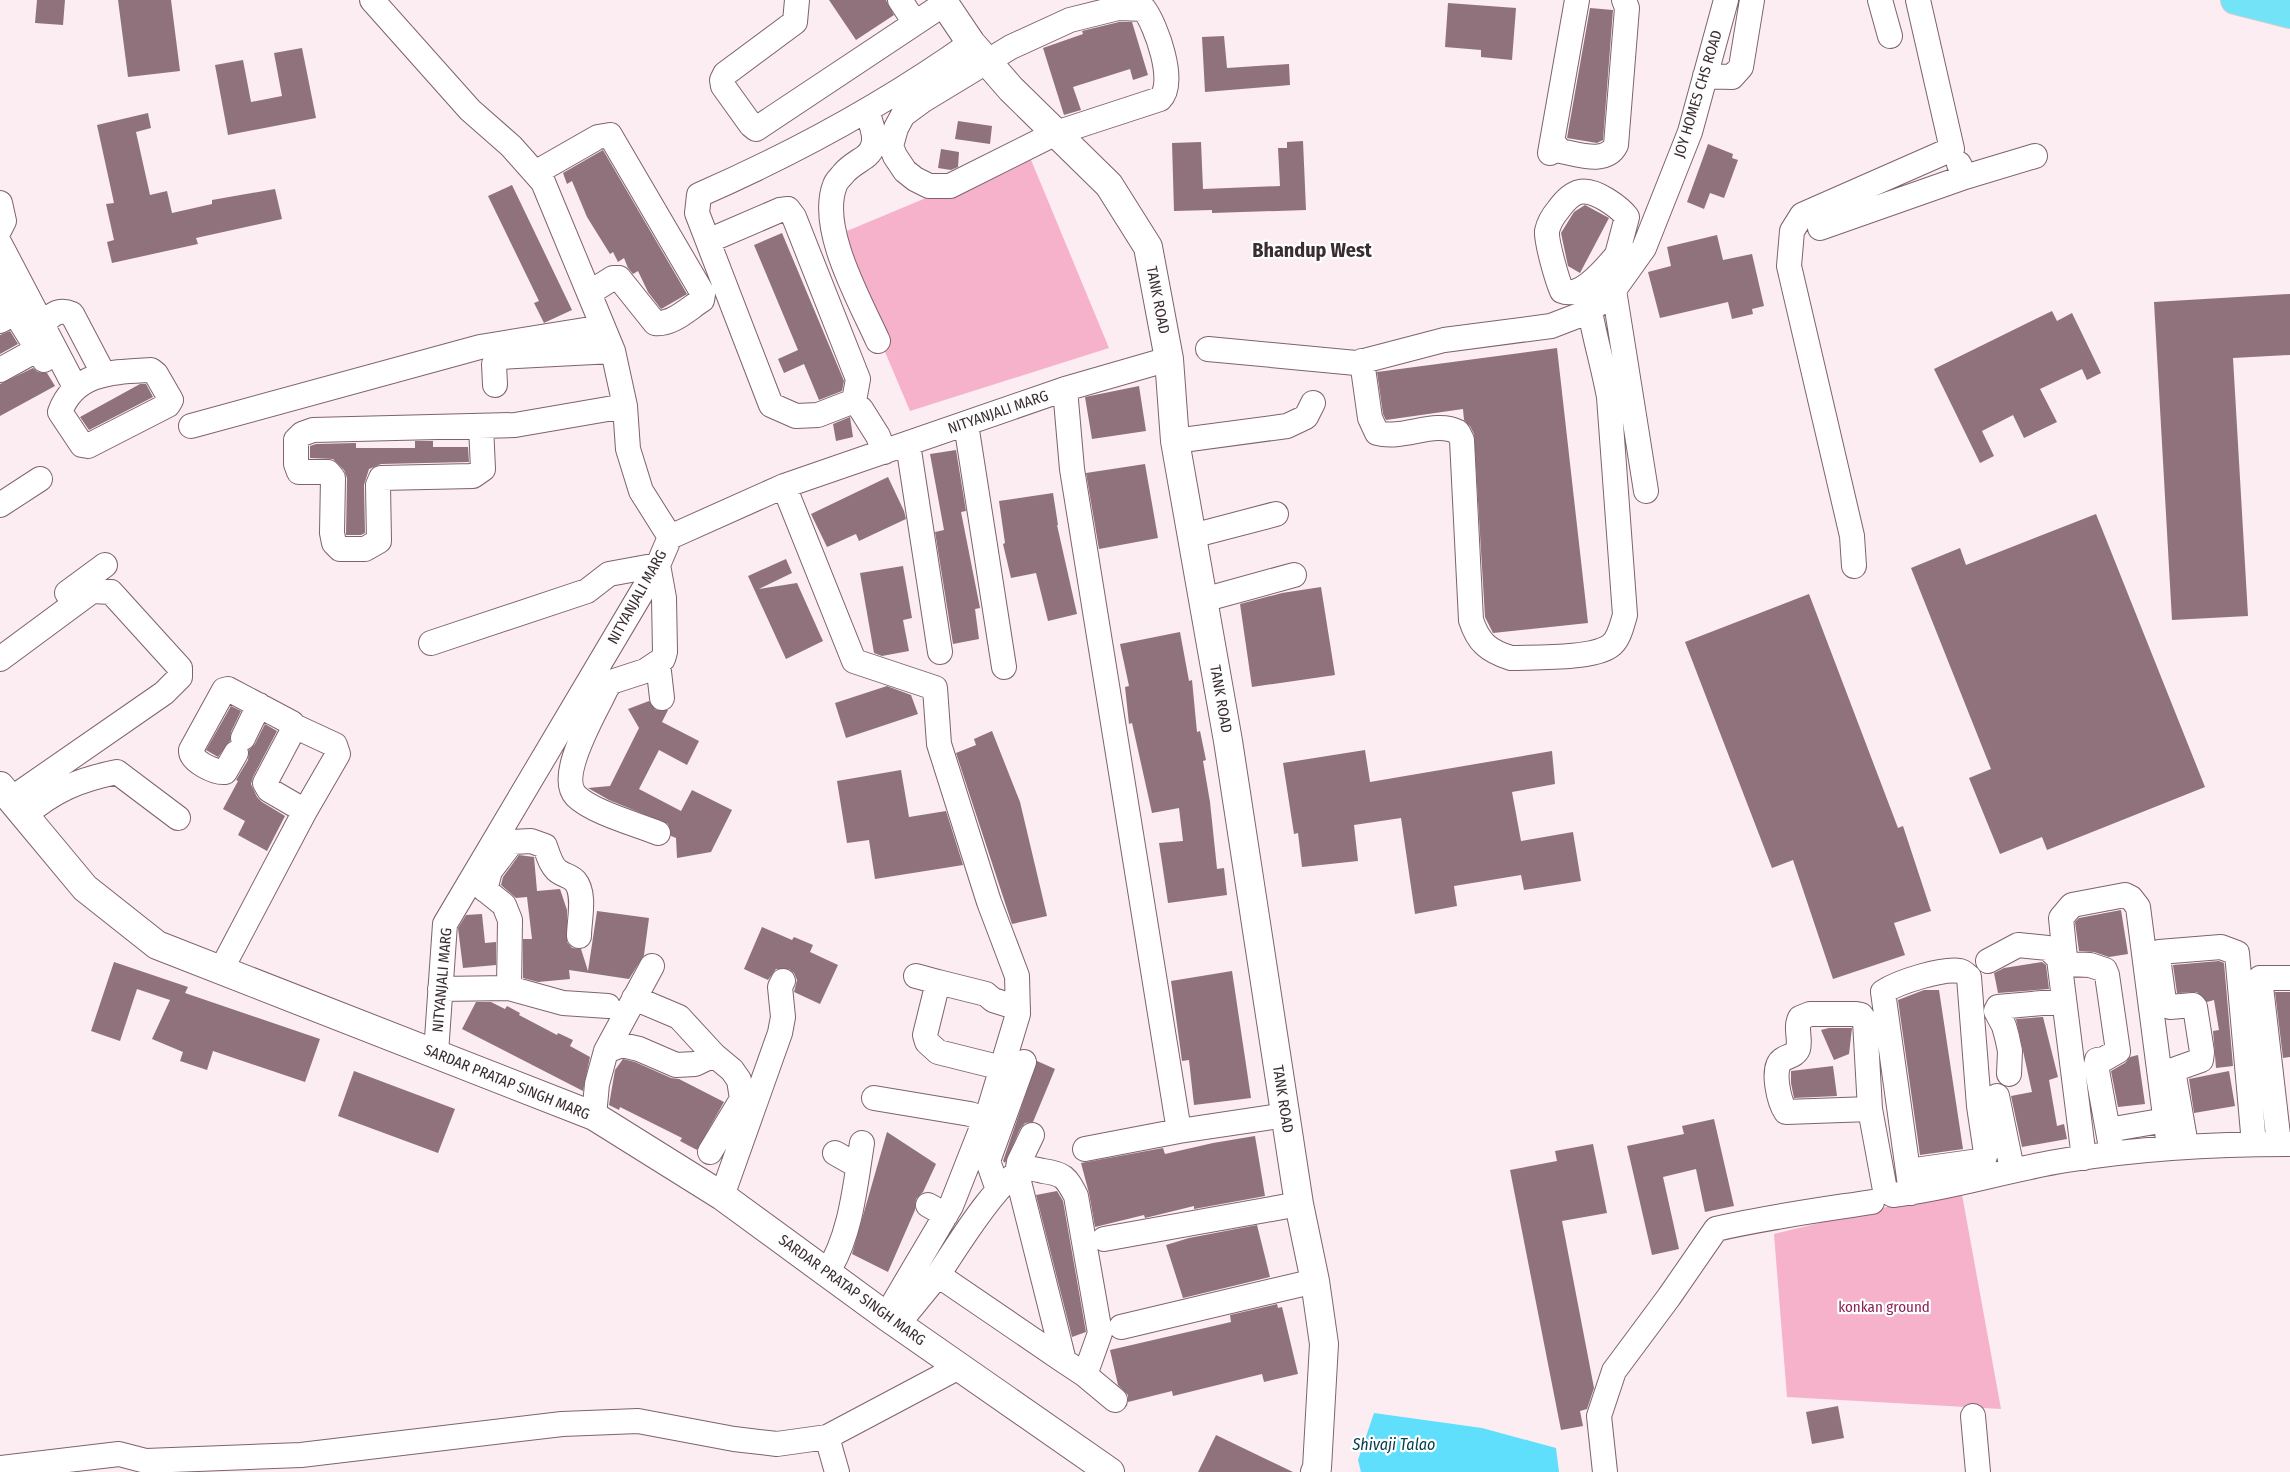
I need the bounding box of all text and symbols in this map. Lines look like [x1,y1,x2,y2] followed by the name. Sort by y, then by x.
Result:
[1670,28,1726,160] street label: JOY HOMES CHS ROAD
[1252,238,1373,262] district label: Bhandup West
[1143,265,1173,335] street label: TANK ROAD
[945,386,1051,438] street label: NITYANJALI MARG
[604,547,670,647] street label: NITYANJALI MARG
[1206,664,1236,734] street label: TANK ROAD
[428,927,456,1033] street label: NITYANJALI MARG
[422,1040,592,1124] street label: SARDAR PRATAP SINGH MARG
[1269,1064,1297,1134] street label: TANK ROAD
[775,1231,929,1349] street label: SARDAR PRATAP SINGH MARG
[1838,1298,1930,1316] park label: konkan ground
[1352,1435,1435,1454] water label: Shivaji Talao

